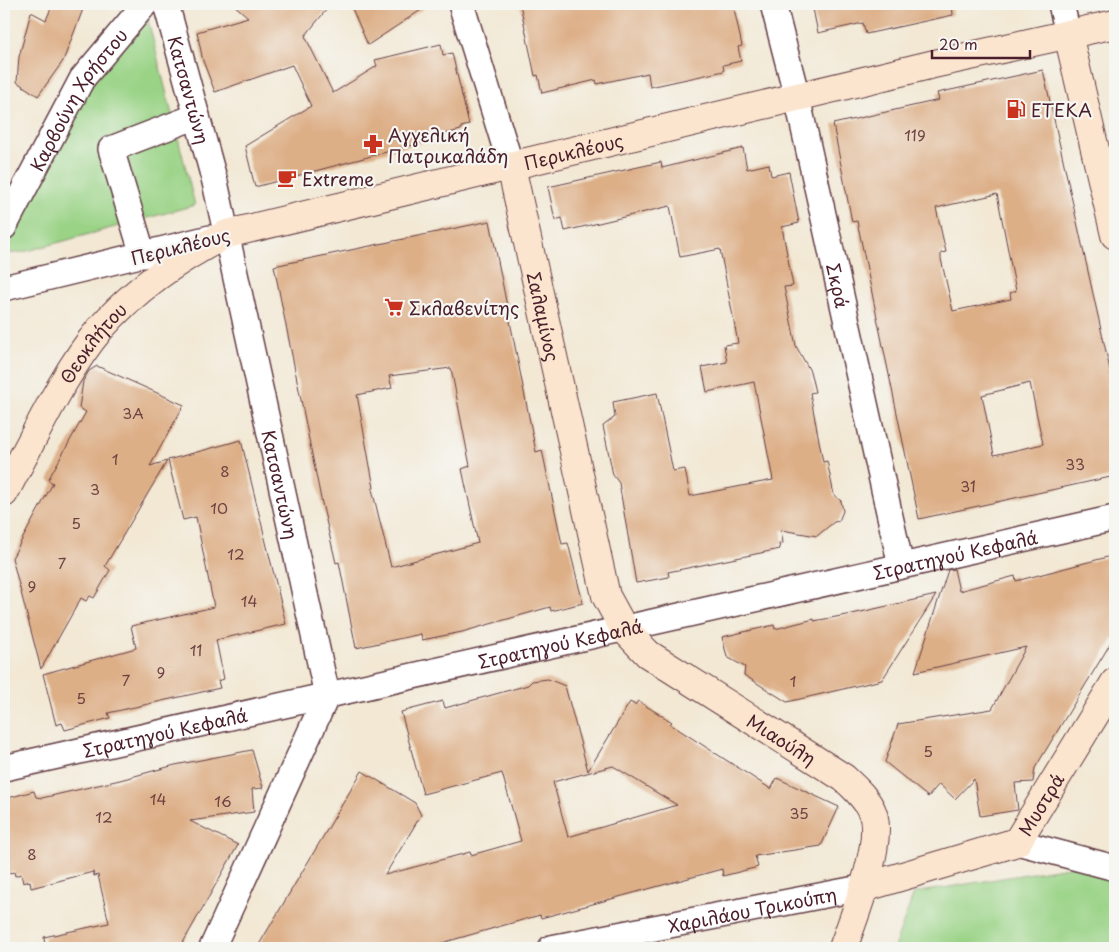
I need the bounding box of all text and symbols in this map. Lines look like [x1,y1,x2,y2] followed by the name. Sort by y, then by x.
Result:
[23,22,133,175] street label: Καρβούνη Χρήστου
[932,28,1029,60] scale bar
[939,32,978,55] text: 20 m
[162,33,217,147] street label: Κατσαντώνη
[1031,96,1092,123] place label: ΕΤΕΚΑ
[1005,98,1027,120] fuel station icon: ΕΤΕΚΑ
[388,121,508,169] place label: Αγγελική Πατρικαλάδη
[904,123,926,146] house number: 119
[521,126,626,176] street label: Περικλέους
[362,133,384,155] pharmacy icon: Αγγελική Πατρικαλάδη
[302,165,374,192] place label: Extreme
[276,167,298,189] cafe icon: Extreme
[127,221,233,271] street label: Περικλέους
[821,260,857,311] street label: Σκρά
[521,269,567,364] street label: Σαλαμίνος
[409,294,519,321] place label: Σκλαβενίτης
[52,296,132,388] street label: Θεοκλήτου
[383,296,405,318] supermarket icon: Σκλαβενίτης
[122,401,144,424] house number: 3Α
[256,427,306,541] street label: Κατσαντώνη
[112,447,118,470] house number: 1
[1065,452,1085,475] house number: 33
[220,459,230,482] house number: 8
[960,474,976,497] house number: 31
[90,477,100,500] house number: 3
[210,496,228,519] house number: 10
[71,511,81,534] house number: 5
[870,522,1040,586] street label: Στρατηγού Κεφαλά
[227,542,245,565] house number: 12
[58,551,67,574] house number: 7
[28,574,36,597] house number: 9
[241,589,257,612] house number: 14
[475,611,645,674] street label: Στρατηγού Κεφαλά
[190,638,202,661] house number: 11
[157,660,165,683] house number: 9
[122,668,131,691] house number: 7
[790,669,796,692] house number: 1
[76,686,86,709] house number: 5
[80,700,250,763] street label: Στρατηγού Κεφαλά
[742,707,822,771] street label: Μιαούλη
[923,739,933,762] house number: 5
[1011,767,1070,841] street label: Μυστρά
[150,787,166,810] house number: 14
[214,789,232,812] house number: 16
[789,801,809,824] house number: 35
[95,805,113,828] house number: 12
[27,842,37,865] house number: 8
[666,880,839,939] street label: Χαριλάου Τρικούπη

